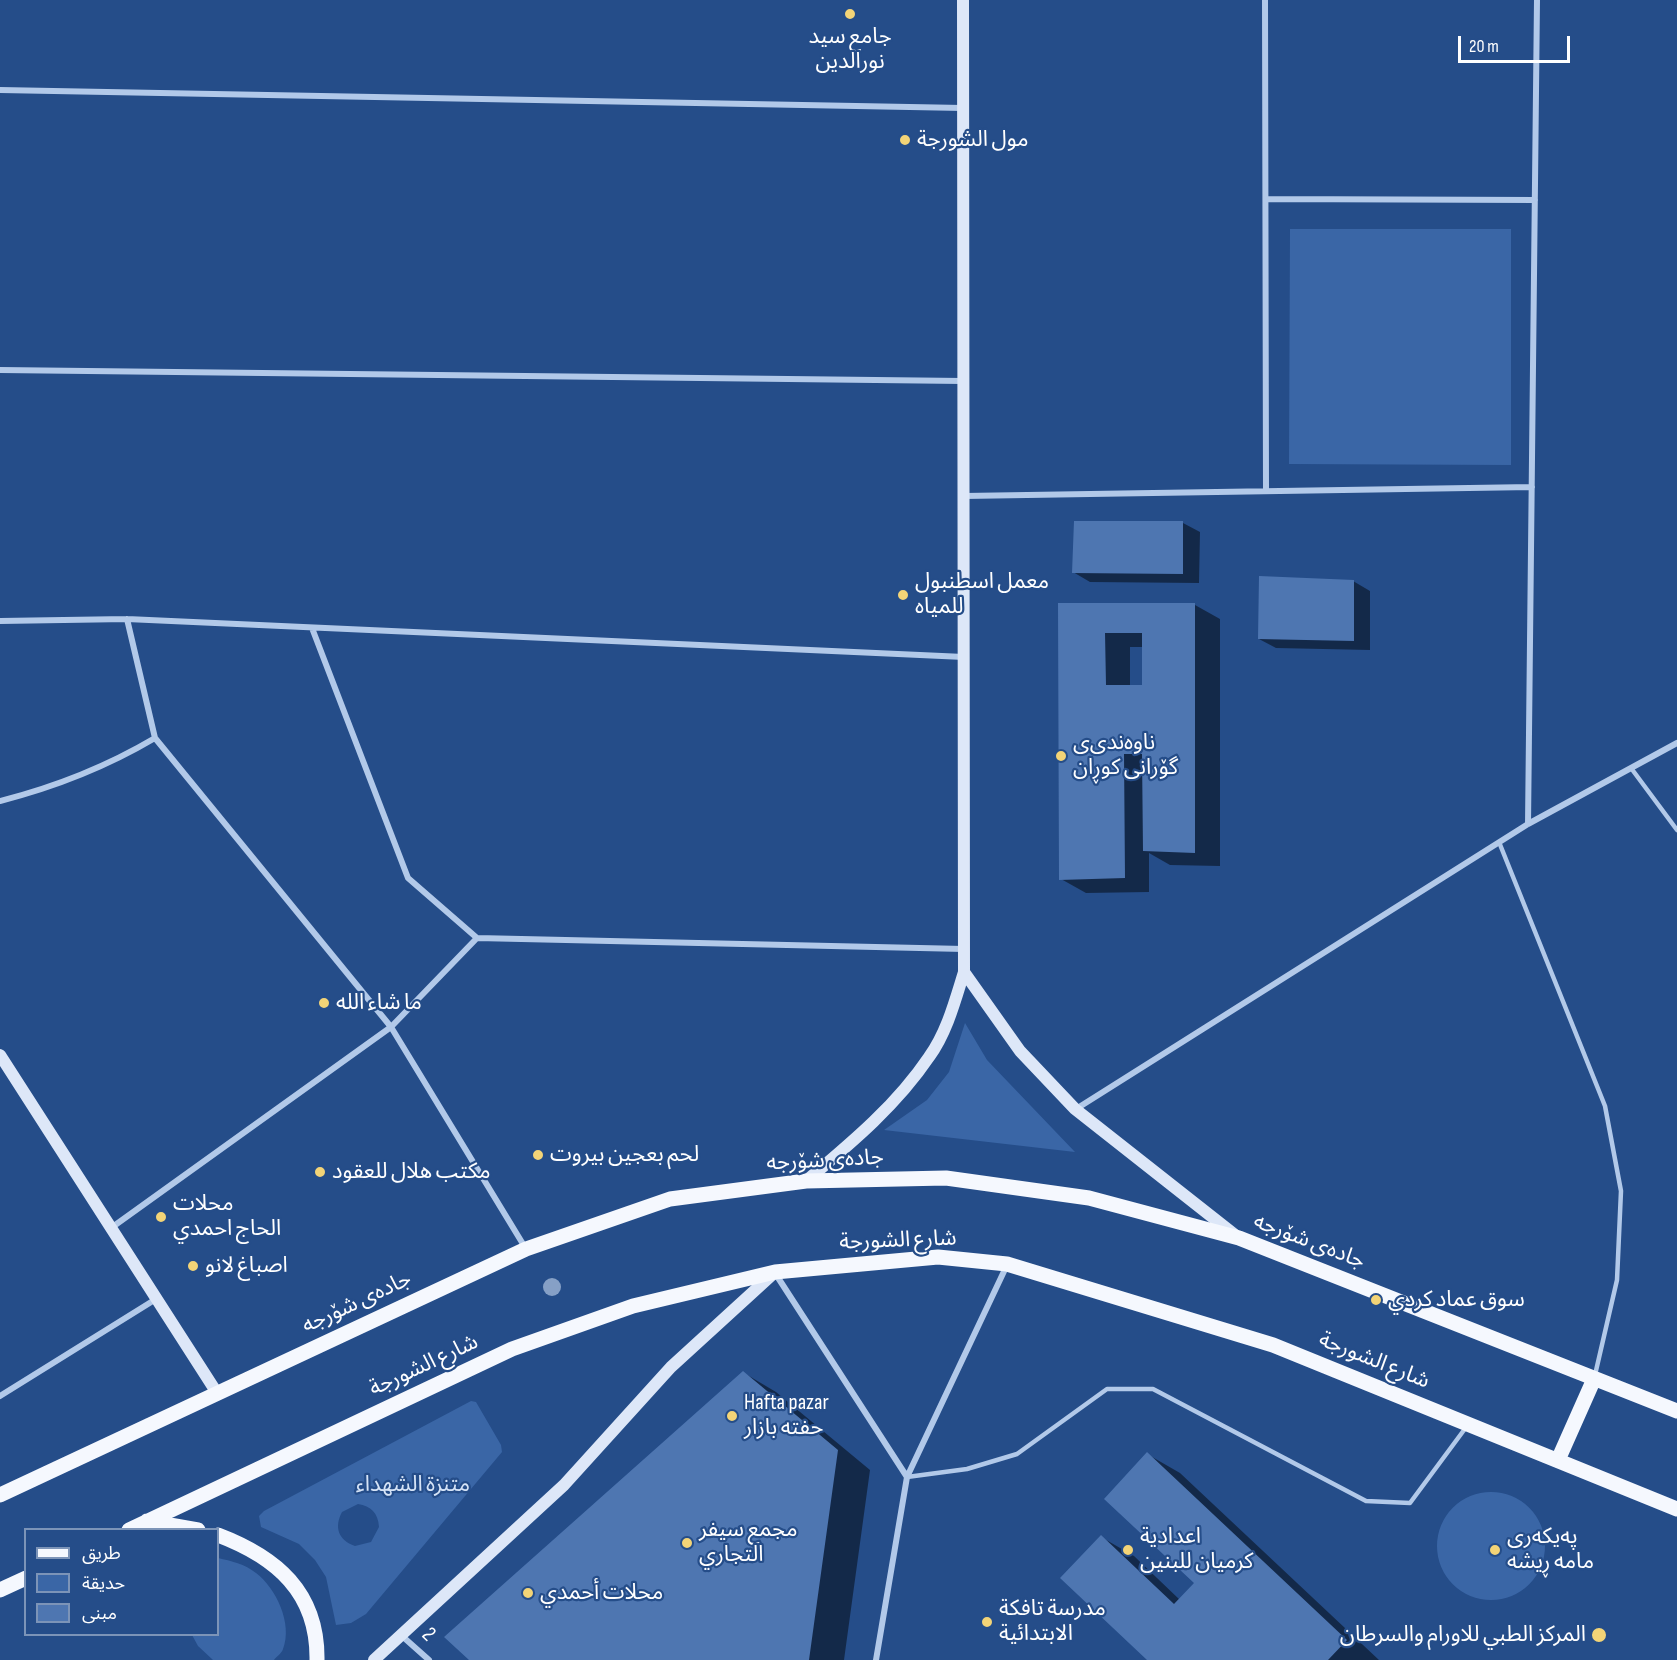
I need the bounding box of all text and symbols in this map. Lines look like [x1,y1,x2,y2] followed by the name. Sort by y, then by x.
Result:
[843,7,857,21] marker: جامع سيد نورالدين
[808,24,892,76] place label: جامع سيد نورالدين
[1461,24,1574,62] scale bar
[1469,36,1499,57] text: 20 m
[917,127,1029,153] place label: مول الشورجة
[898,133,912,147] marker: مول الشورجة
[915,569,1049,620] place label: معمل اسطنبول للمياه
[896,588,910,602] marker: معمل اسطنبول للمياه
[1073,730,1178,782] place label: ناوەندی‌ی گۆرانی کوڕان
[1054,749,1068,763] marker: ناوەندی‌ی گۆرانی کوڕان
[336,990,422,1016] place label: ما شاء الله
[317,996,331,1010] marker: ما شاء الله
[550,1142,699,1168] place label: لحم بعجين بيروت
[766,1145,884,1177] street label: جادەی شۆرجە
[531,1148,545,1162] marker: لحم بعجين بيروت
[332,1159,491,1185] place label: مكتب هلال للعقود
[313,1165,327,1179] marker: مكتب هلال للعقود
[173,1191,281,1242] place label: محلات الحاج احمدي
[1249,1209,1369,1275] street label: جادەی شۆرجە
[154,1210,168,1224] marker: محلات الحاج احمدي
[839,1226,957,1256] street label: شارع الشورجة
[205,1253,288,1279] place label: اصباغ لانو
[186,1259,200,1273] marker: اصباغ لانو
[298,1266,416,1340] street label: جادەی شۆرجە
[1388,1287,1525,1313] place label: سوق عماد کردي
[1369,1293,1383,1307] marker: سوق عماد کردي
[1315,1327,1433,1395] street label: شارع الشورجة
[365,1329,483,1403] street label: شارع الشورجة
[744,1390,829,1442] place label: Hafta pazar حفته بازار
[725,1409,739,1423] marker: Hafta pazar حفته بازار
[356,1472,470,1498] park label: متنزة الشهداء
[699,1517,798,1568] place label: مجمع سيفر التجاري
[1140,1524,1253,1576] place label: اعدادية كرميان للبنين
[1507,1524,1594,1576] place label: پەیکەری مامە ڕیشە
[24,1528,219,1636] legend
[680,1536,694,1550] marker: مجمع سيفر التجاري
[82,1543,121,1564] text: طريق
[1121,1543,1135,1557] marker: اعدادية كرميان للبنين
[1488,1543,1502,1557] marker: پەیکەری مامە ڕیشە
[82,1573,125,1594] text: حديقة
[540,1580,663,1606] place label: محلات أحمدي
[521,1586,535,1600] marker: محلات أحمدي
[999,1596,1106,1648] place label: مدرسة تافكة الابتدائية
[82,1603,117,1624] text: مبنى
[980,1615,994,1629] marker: مدرسة تافكة الابتدائية
[416,1622,440,1648] street label: 2
[1340,1622,1586,1648] place label: المركز الطبي للاورام والسرطان
[1590,1626,1608,1644] marker: المركز الطبي للاورام والسرطان

